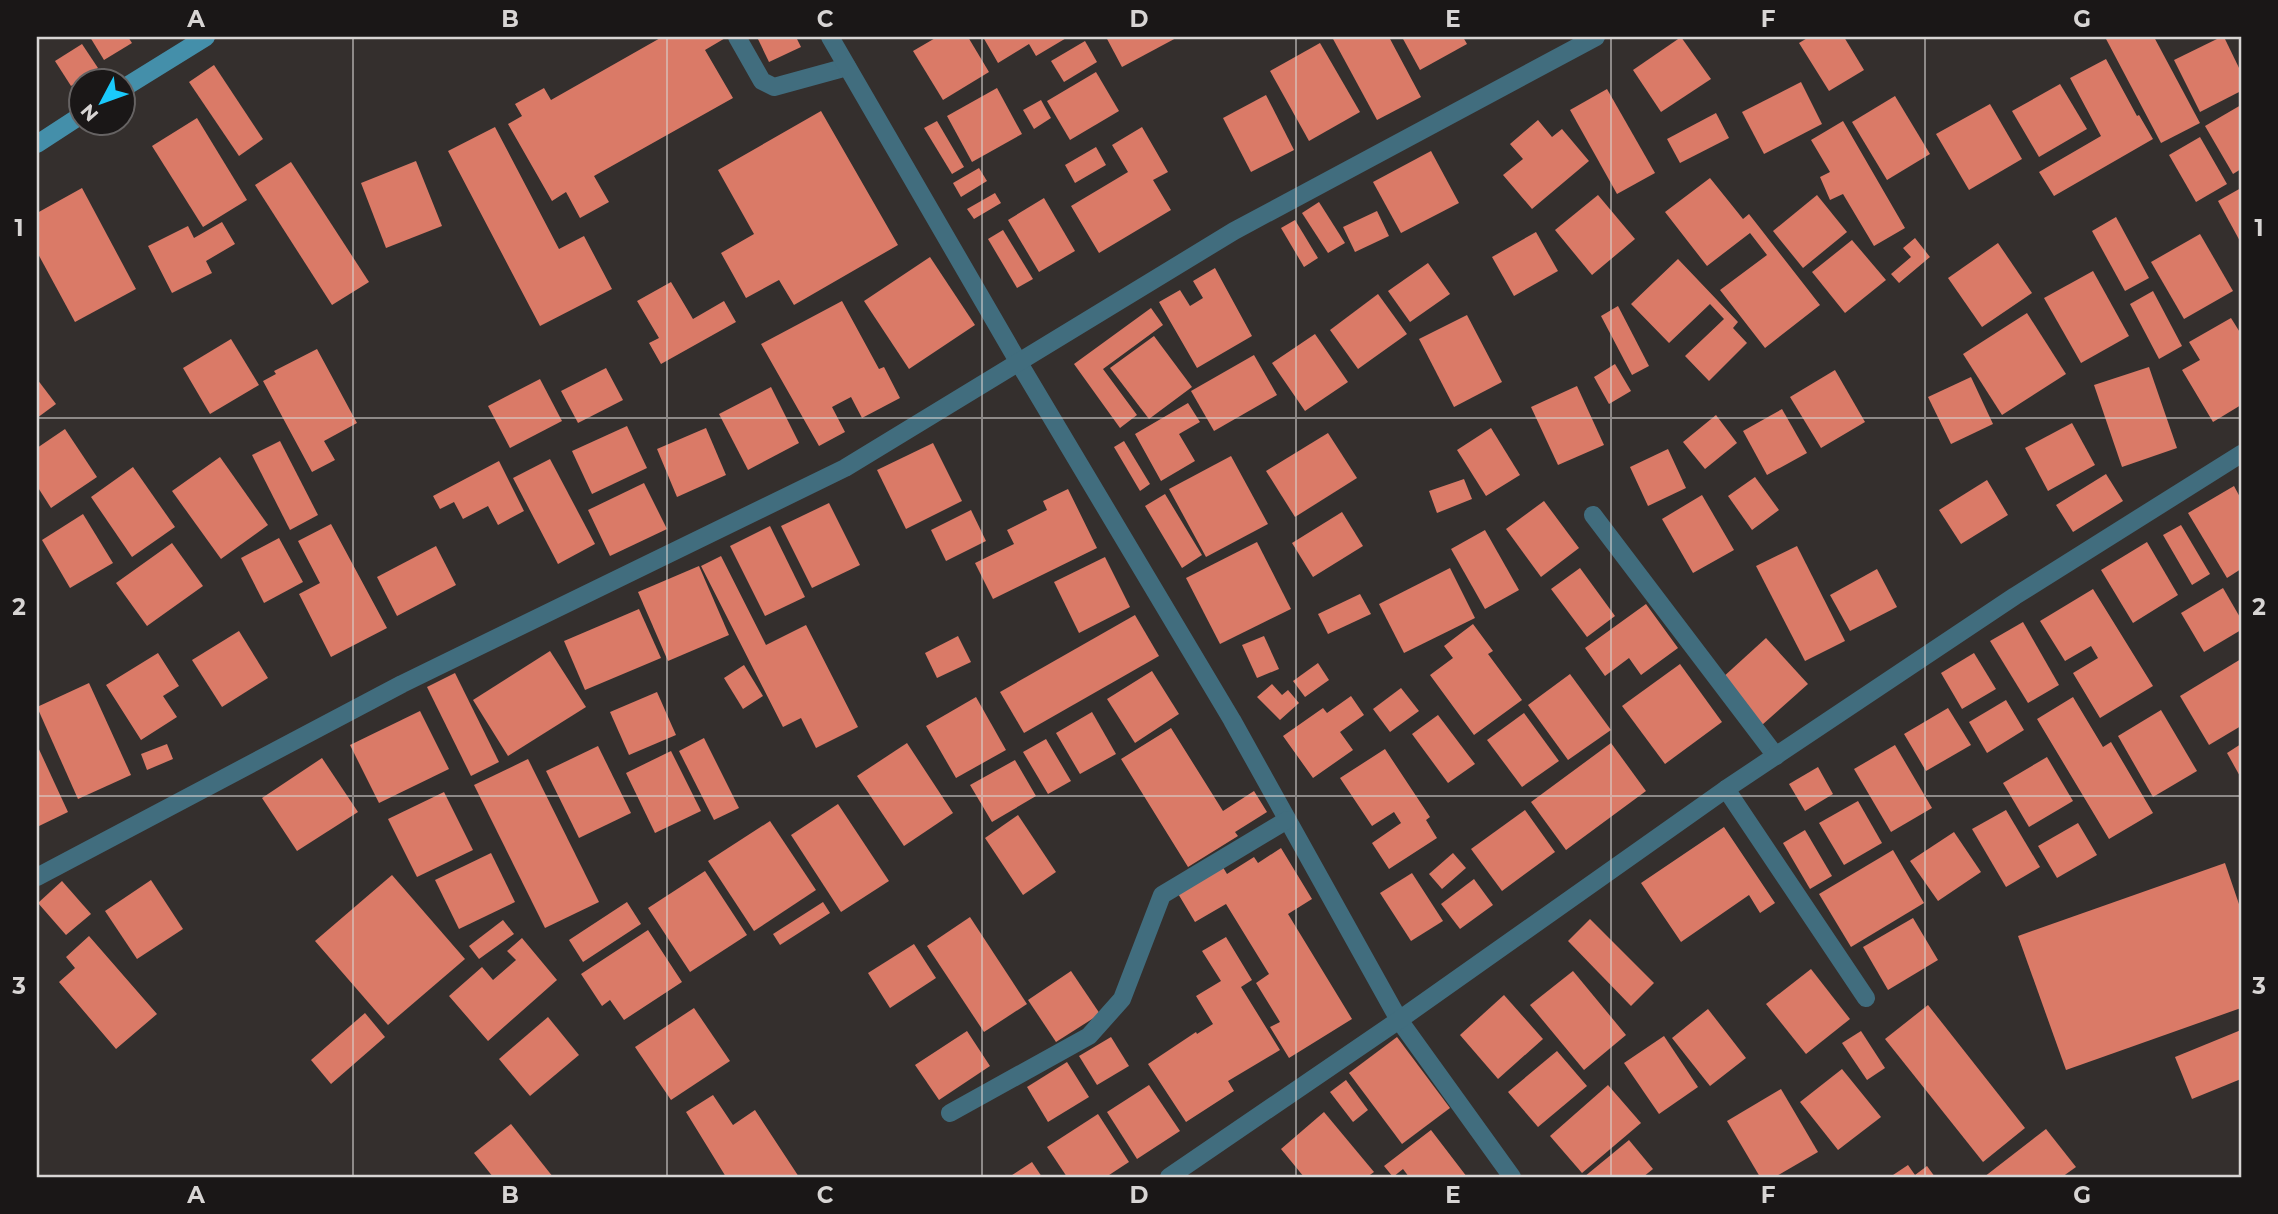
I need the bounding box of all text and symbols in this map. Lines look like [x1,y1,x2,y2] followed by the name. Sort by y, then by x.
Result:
[186,5,205,33] text: A
[501,5,519,33] text: B
[817,5,834,33] text: C
[1130,5,1149,33] text: D
[1445,5,1461,33] text: E
[1761,5,1776,33] text: F
[2073,5,2091,33] text: G
[66,66,136,136] north arrow
[76,99,103,126] text: N
[14,214,24,242] text: 1
[2254,214,2264,242] text: 1
[12,593,26,621] text: 2
[2252,593,2266,621] text: 2
[11,972,26,1000] text: 3
[2251,972,2266,1000] text: 3
[186,1181,205,1209] text: A
[501,1181,519,1209] text: B
[817,1181,834,1209] text: C
[1130,1181,1149,1209] text: D
[1445,1181,1461,1209] text: E
[1761,1181,1776,1209] text: F
[2073,1181,2091,1209] text: G

